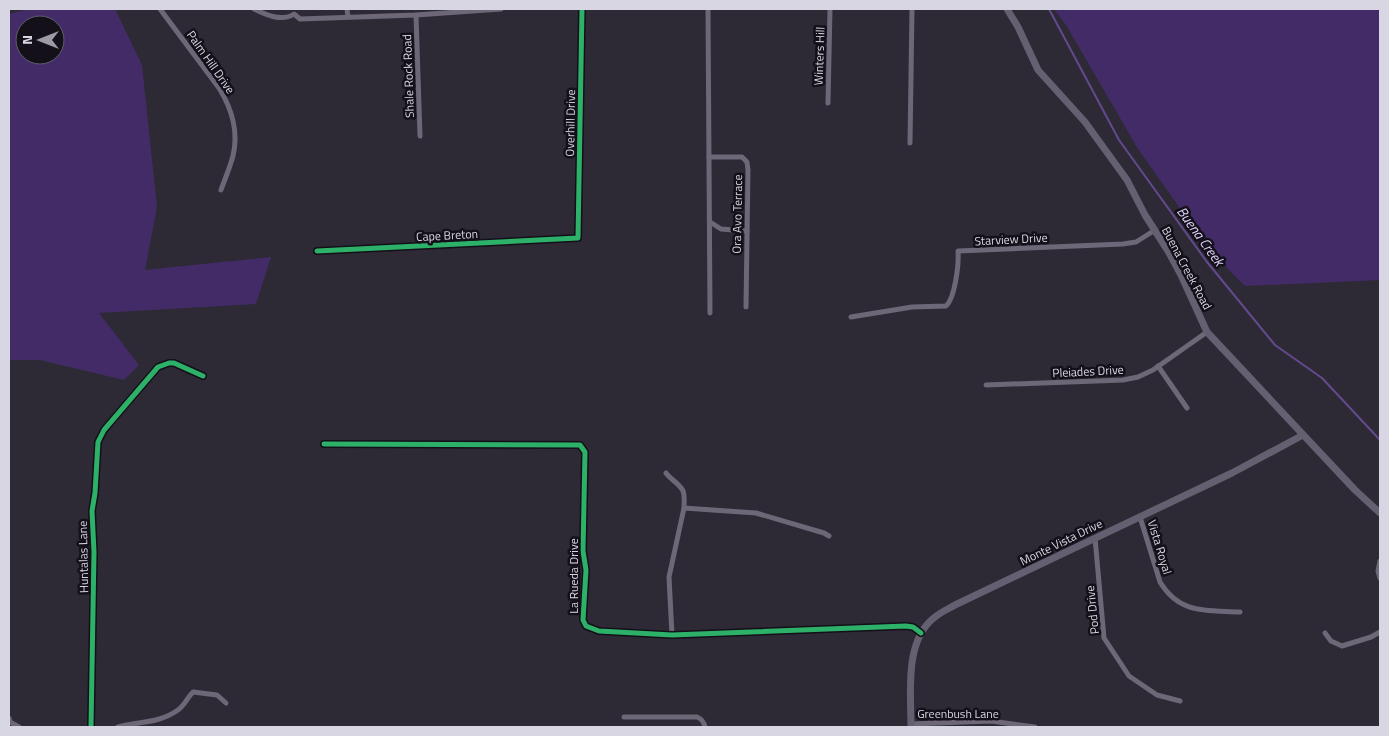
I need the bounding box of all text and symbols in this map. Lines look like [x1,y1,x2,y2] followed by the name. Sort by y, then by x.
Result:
[15,15,65,65] north arrow
[182,26,240,98] street label: Palm Hill Drive
[808,26,830,86] street label: Winters Hill
[397,34,419,118] street label: Shale Rock Road
[16,35,37,45] text: N
[560,89,580,157] street label: Overhill Drive
[727,174,747,254] street label: Ora Avo Terrace
[1172,202,1231,272] water label: Buena Creek
[1157,223,1217,313] street label: Buena Creek Road
[416,224,478,246] street label: Cape Breton
[974,228,1048,250] street label: Starview Drive
[1052,360,1124,382] street label: Pleiades Drive
[1016,514,1106,570] street label: Monte Vista Drive
[1143,517,1177,577] street label: Vista Royal
[73,521,93,593] street label: Huntalas Lane
[564,538,583,614] street label: La Rueda Drive
[1080,585,1104,635] street label: Pod Drive
[917,704,999,723] street label: Greenbush Lane

